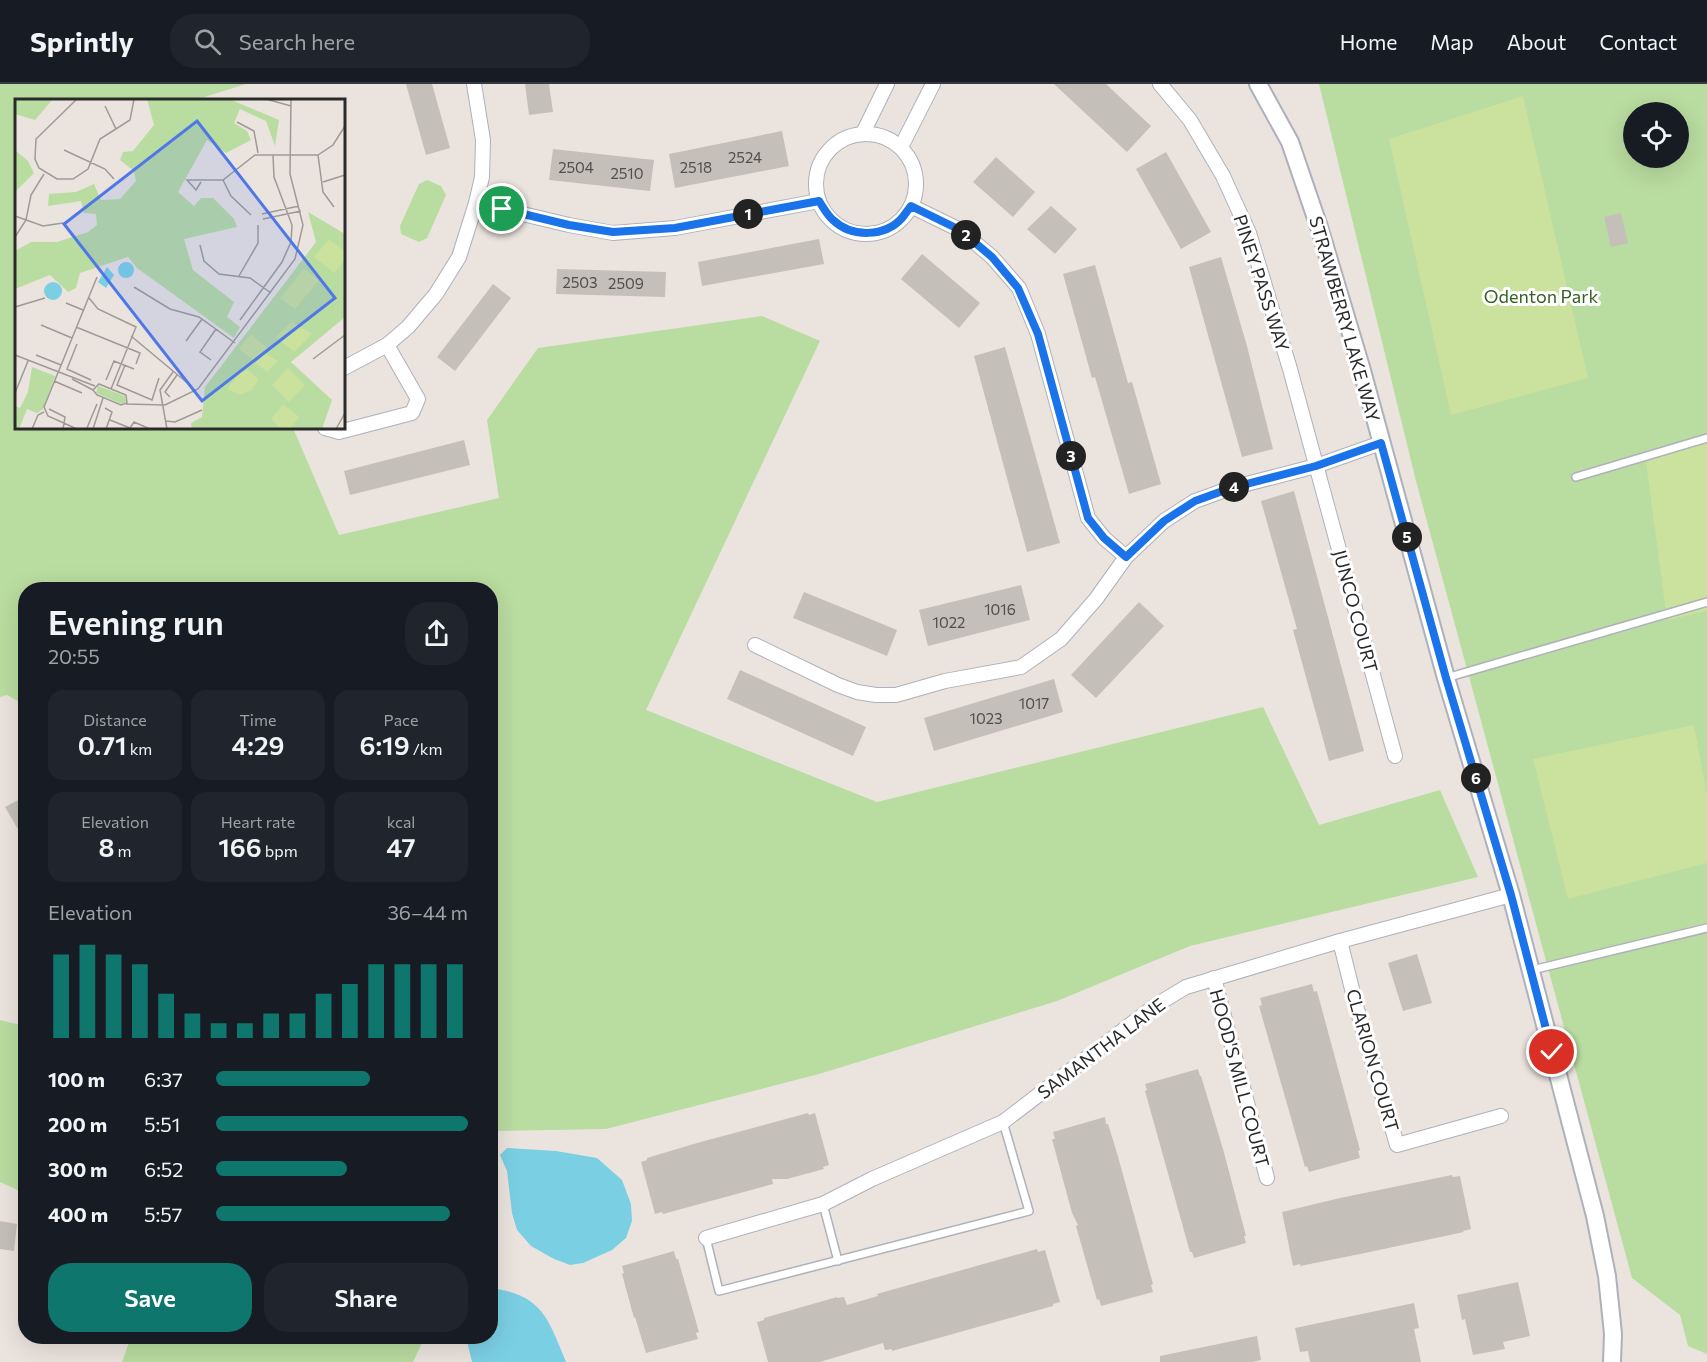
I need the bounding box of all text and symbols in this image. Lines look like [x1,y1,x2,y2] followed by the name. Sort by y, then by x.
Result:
[170,14,590,68] search box
[30,24,134,58] text: Sprintly
[191,25,224,58] icon: search
[239,28,355,55] text: Search here
[1340,29,1397,54] text: Home
[1430,29,1474,54] text: Map
[1507,29,1566,54] text: About
[1599,29,1677,54] text: Contact
[15,99,345,429] inset map
[1623,102,1689,168] map controls
[1623,102,1689,168] button: locate
[728,148,762,166] house number: 2524
[558,158,594,176] house number: 2504
[680,158,712,176] house number: 2518
[610,164,644,182] house number: 2510
[476,183,527,234] pin
[485,192,518,225] icon: arrive
[733,199,763,229] pin: 1
[744,204,752,223] text: 1
[1229,212,1295,355] street label: PINEY PASS WAY
[1305,214,1385,425] street label: STRAWBERRY LAKE WAY
[951,220,981,250] pin: 2
[961,225,971,244] text: 2
[562,273,598,291] house number: 2503
[608,274,644,292] house number: 2509
[1484,285,1598,307] park label: Odenton Park
[1056,441,1086,471] pin: 3
[1066,446,1076,465] text: 3
[1219,472,1249,502] pin: 4
[1229,477,1239,496] text: 4
[1392,522,1422,552] pin: 5
[1402,527,1412,546] text: 5
[1329,547,1383,675] street label: JUNCO COURT
[984,600,1016,618] house number: 1016
[48,601,224,642] text: Evening run
[405,602,468,665] button: share
[933,613,965,631] house number: 1022
[48,644,100,668] text: 20:55
[1019,694,1049,712] house number: 1017
[969,709,1003,727] house number: 1023
[83,710,147,729] text: Distance
[240,710,276,729] text: Time
[384,710,418,729] text: Pace
[78,729,127,760] text: 0.71
[232,729,284,760] text: 4:29
[360,729,410,760] text: 6:19
[127,739,152,758] text: km
[410,739,442,758] text: /km
[1461,763,1491,793] pin: 6
[1471,768,1481,787] text: 6
[81,812,149,831] text: Elevation
[221,812,295,831] text: Heart rate
[387,812,415,831] text: kcal
[98,831,114,862] text: 8
[218,831,262,862] text: 166
[386,831,416,862] text: 47
[114,841,132,860] text: m
[262,841,298,860] text: bpm
[48,900,133,924] text: Elevation
[387,900,468,924] text: 36–44 m
[1206,986,1274,1170] street label: HOOD'S MILL COURT
[1342,986,1404,1134] street label: CLARION COURT
[1033,993,1169,1103] street label: SAMANTHA LANE
[1526,1026,1577,1077] pin
[1535,1035,1568,1068] icon: check
[48,1067,105,1091] text: 100 m
[144,1067,183,1091] text: 6:37
[48,1112,107,1136] text: 200 m
[144,1112,180,1136] text: 5:51
[48,1157,108,1181] text: 300 m
[144,1157,183,1181] text: 6:52
[48,1202,108,1226] text: 400 m
[144,1202,182,1226] text: 5:57
[48,1263,252,1332] button: Save
[264,1263,468,1332] button: Share

